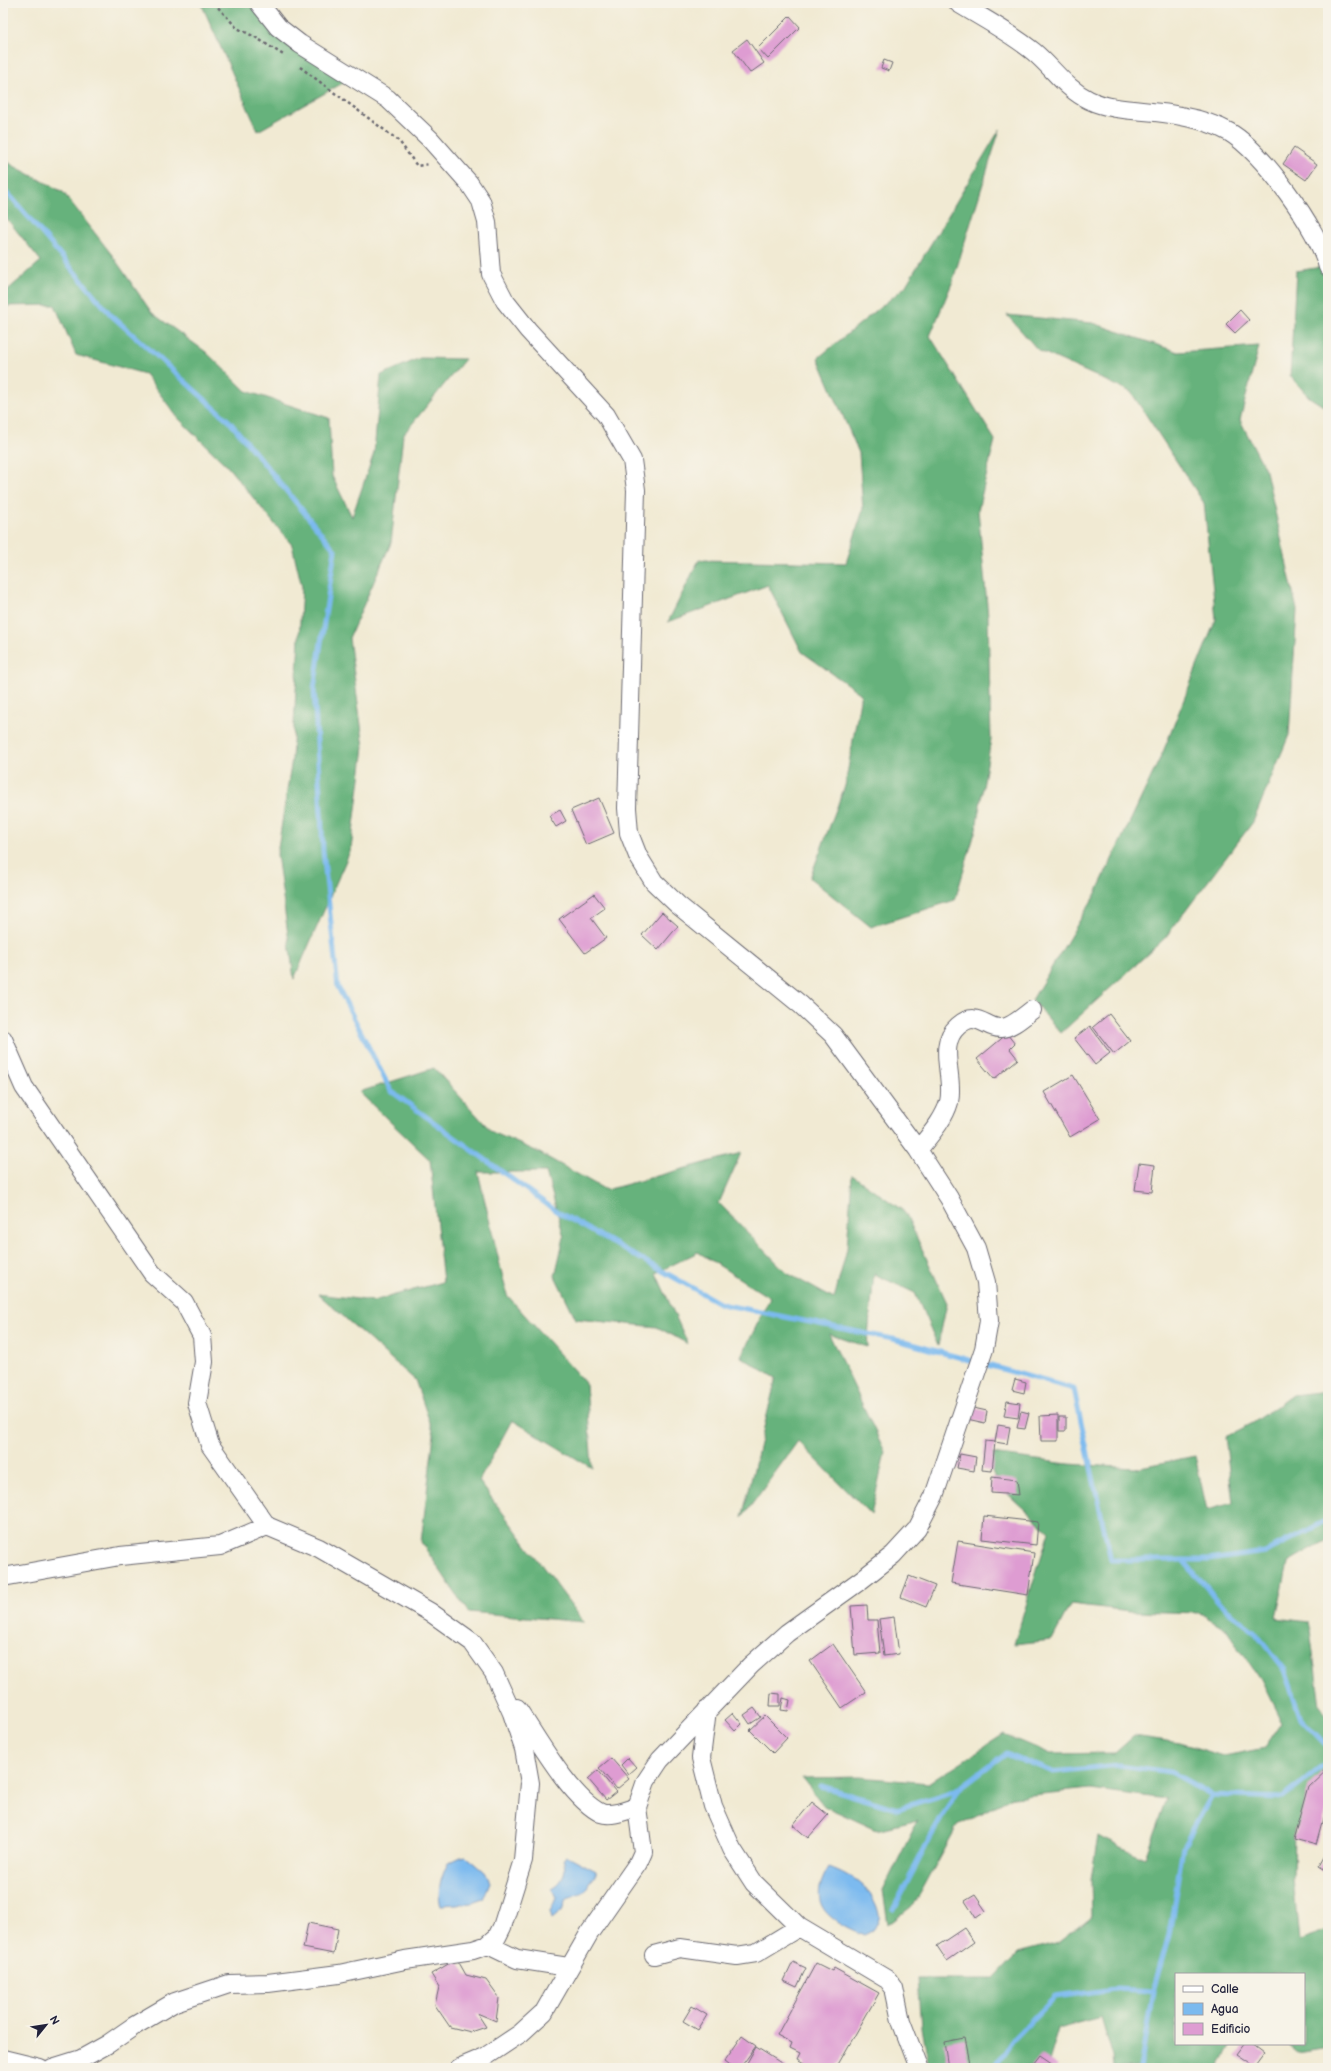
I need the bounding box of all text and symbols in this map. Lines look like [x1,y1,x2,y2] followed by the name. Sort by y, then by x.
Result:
[1175,1973,1305,2045] legend
[1211,1982,1239,1997] text: Calle
[1211,2002,1239,2017] text: Agua
[26,2005,66,2045] north arrow
[47,2013,62,2027] text: N
[1211,2022,1251,2037] text: Edificio

